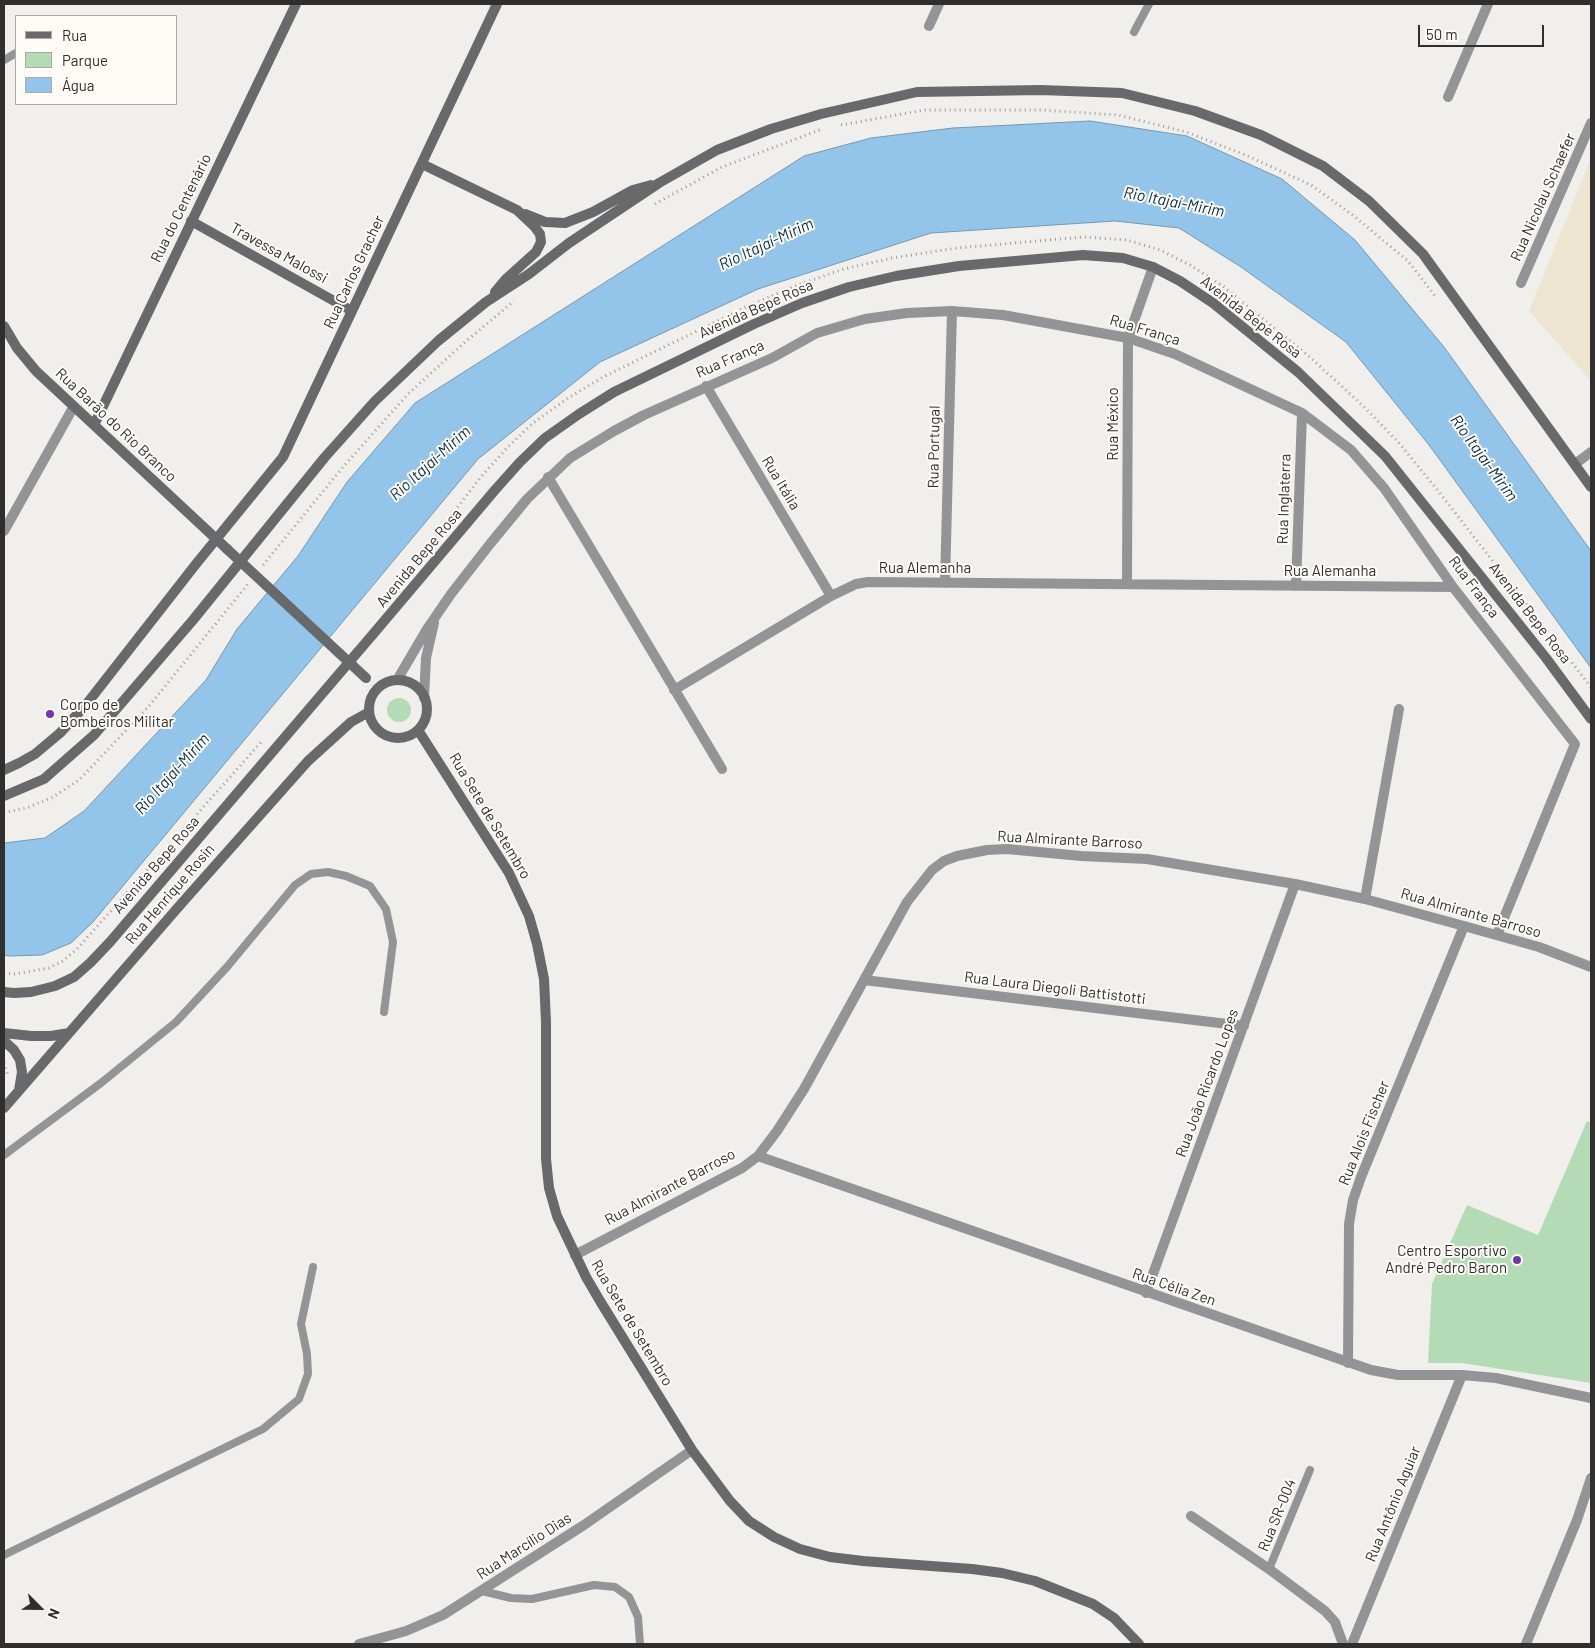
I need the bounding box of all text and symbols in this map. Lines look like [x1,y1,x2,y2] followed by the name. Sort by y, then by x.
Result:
[15,15,178,105] legend
[1420,15,1546,47] scale bar
[1426,25,1458,43] text: 50 m
[62,26,87,44] text: Rua
[62,51,108,69] text: Parque
[62,76,95,94] text: Água
[1507,130,1579,264] street label: Rua Nicolau Schaefer
[147,151,215,265] street label: Rua do Centenário
[1122,183,1226,221] water label: Rio Itajaí-Mirim
[320,212,388,332] street label: Rua Carlos Gracher
[716,214,816,274] water label: Rio Itajaí-Mirim
[227,219,331,287] street label: Travessa Malossi
[1197,272,1305,362] street label: Avenida Bepe Rosa
[696,276,816,342] street label: Avenida Bepe Rosa
[1108,311,1182,349] street label: Rua França
[693,336,767,382] street label: Rua França
[52,364,180,486] street label: Rua Barão do Rio Branco
[1104,387,1122,461] street label: Rua México
[924,405,944,489] street label: Rua Portugal
[1446,411,1522,505] water label: Rio Itajaí-Mirim
[386,422,474,504] water label: Rio Itajaí-Mirim
[758,453,804,513] street label: Rua Itália
[1273,453,1295,545] street label: Rua Inglaterra
[373,505,465,611] street label: Avenida Bepe Rosa
[1445,553,1503,621] street label: Rua França
[879,559,971,577] street label: Rua Alemanha
[1485,559,1575,667] street label: Avenida Bepe Rosa
[1284,562,1376,580] street label: Rua Alemanha
[60,696,174,731] place label: Corpo de Bombeiros Militar
[44,708,56,720] marker: Corpo de Bombeiros Militar
[131,730,213,818] water label: Rio Itajaí-Mirim
[445,750,535,882] street label: Rua Sete de Setembro
[109,813,203,917] street label: Avenida Bepe Rosa
[997,827,1143,853] street label: Rua Almirante Barroso
[122,840,218,948] street label: Rua Henrique Rosin
[1399,884,1543,942] street label: Rua Almirante Barroso
[963,968,1147,1008] street label: Rua Laura Diegoli Battistotti
[1172,1006,1242,1160] street label: Rua João Ricardo Lopes
[1335,1078,1393,1188] street label: Rua Alois Fischer
[602,1145,738,1229] street label: Rua Almirante Barroso
[1385,1242,1507,1277] place label: Centro Esportivo André Pedro Baron
[1511,1254,1523,1266] marker: Centro Esportivo André Pedro Baron
[587,1257,677,1389] street label: Rua Sete de Setembro
[1130,1264,1218,1310] street label: Rua Célia Zen
[1362,1443,1424,1565] street label: Rua Antônio Aguiar
[1254,1476,1300,1554] street label: Rua SR-004
[473,1509,575,1583] street label: Rua Marcílio Dias
[15,1583,65,1633] north arrow
[45,1606,64,1622] text: N

